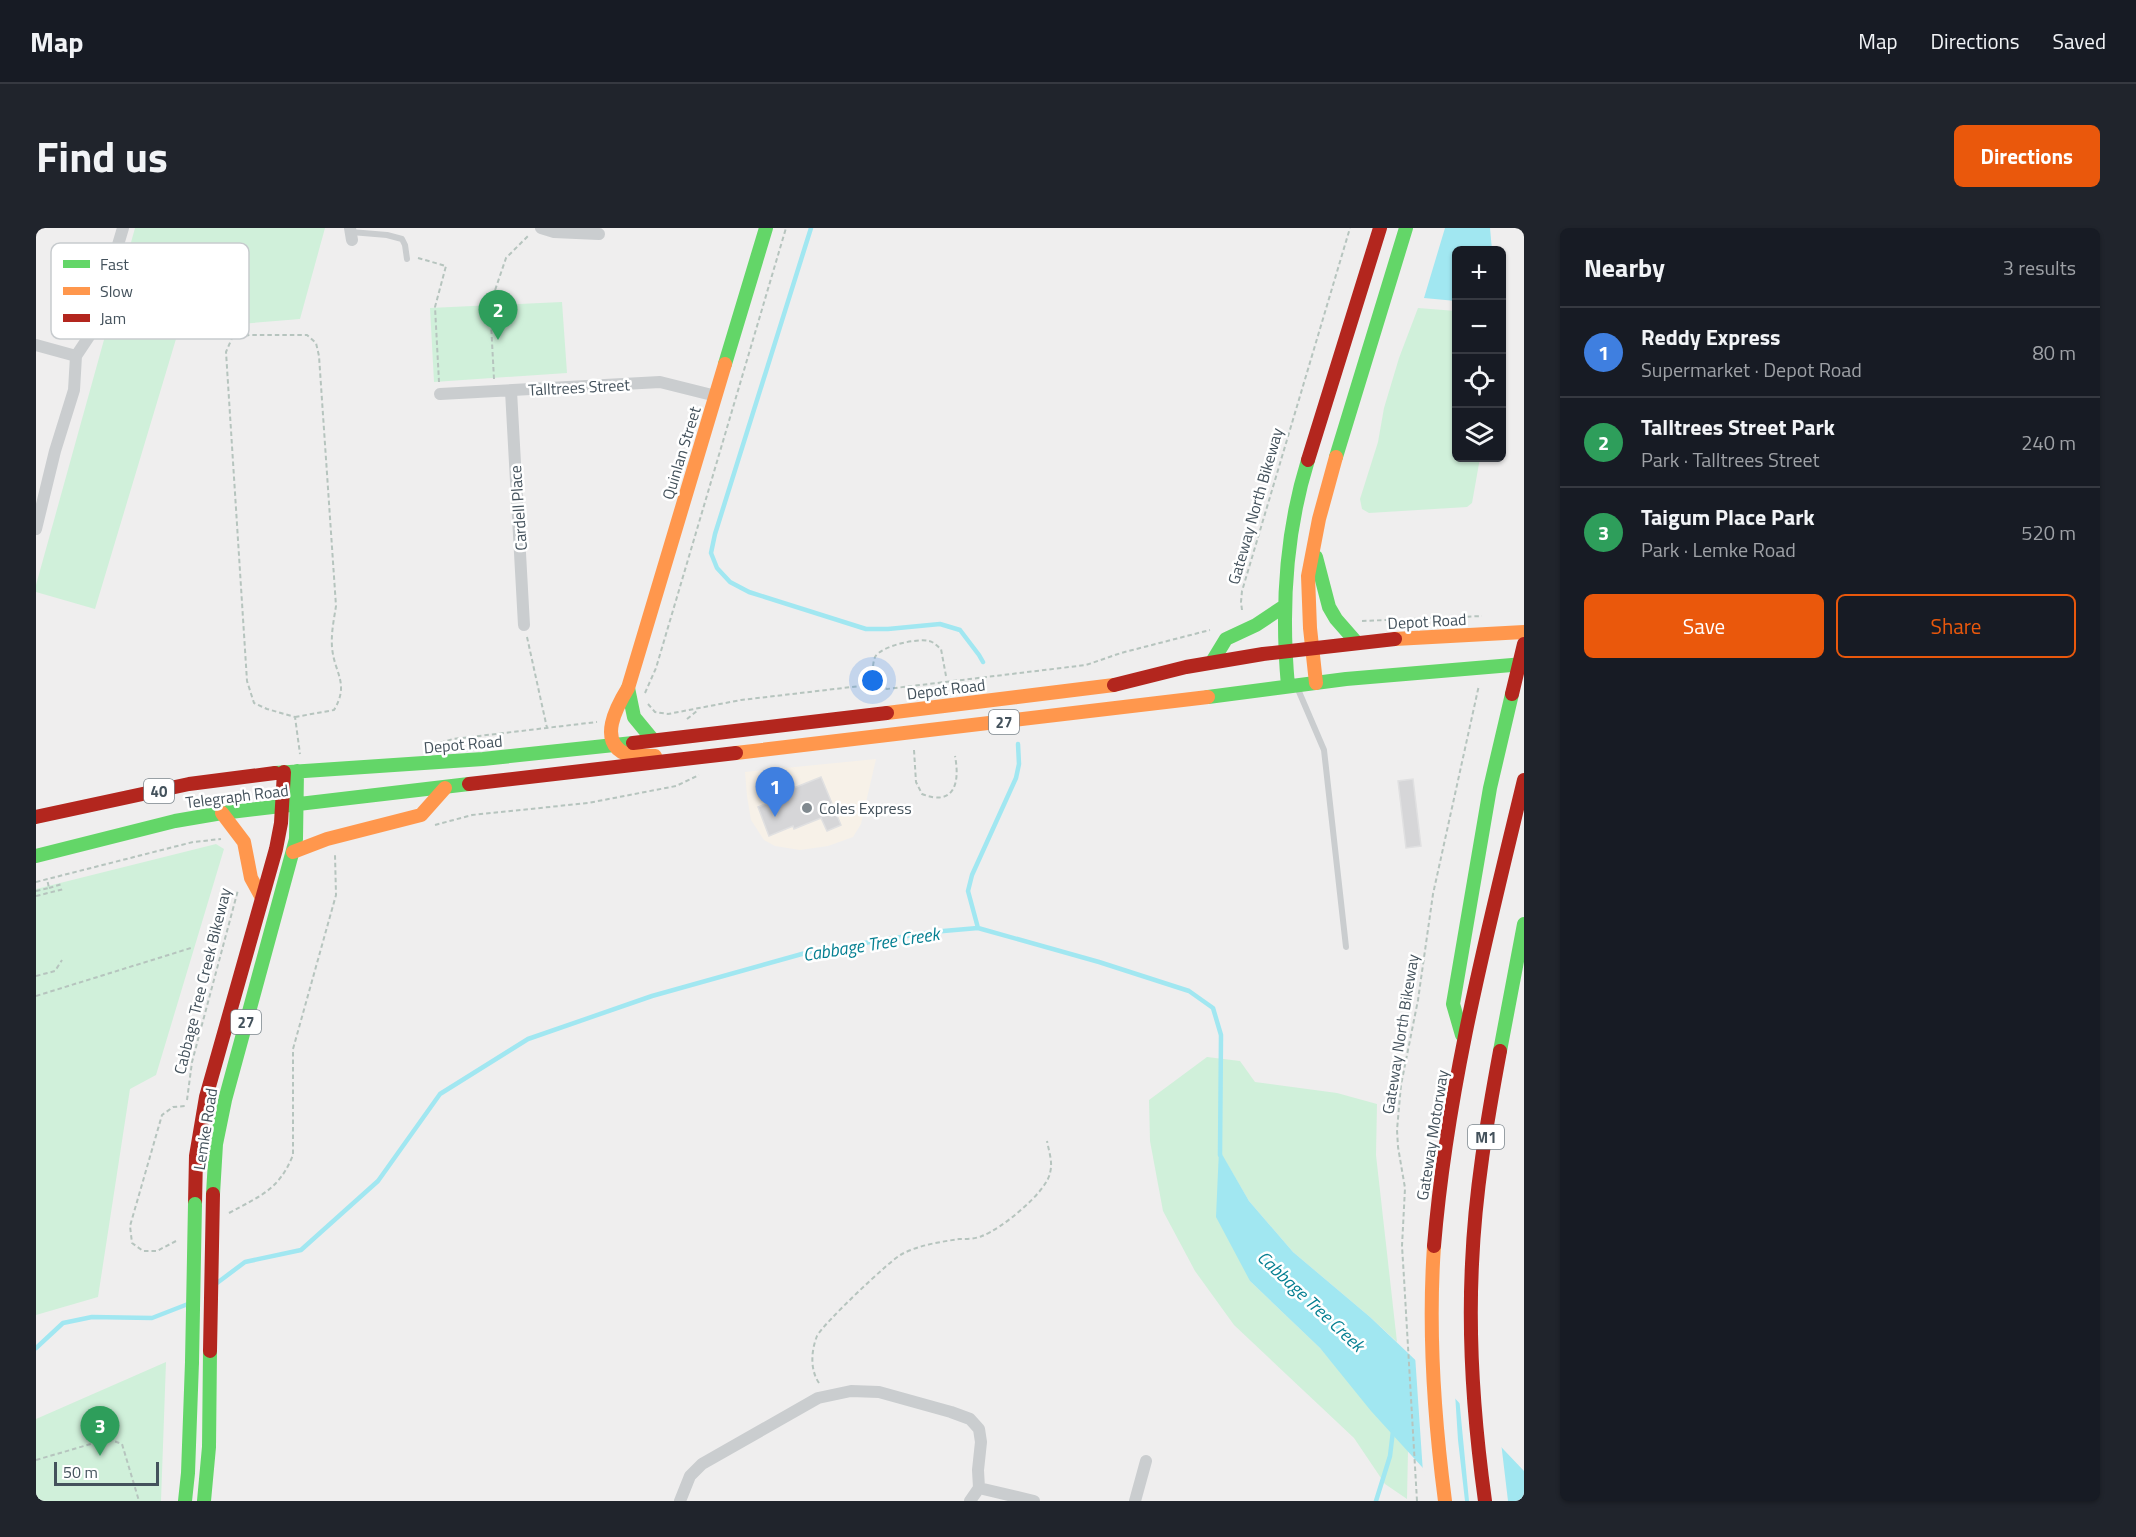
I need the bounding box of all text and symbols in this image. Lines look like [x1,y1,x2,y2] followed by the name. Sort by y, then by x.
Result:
[30,20,84,63] text: Map
[1858,25,1898,57] text: Map
[1931,25,2020,57] text: Directions
[2053,25,2106,57] text: Saved
[36,124,168,188] text: Find us
[1954,125,2100,187] button: Directions
[51,243,249,339] legend
[1452,246,1506,462] map controls
[1452,246,1506,300] button: +
[1584,248,1665,287] text: Nearby
[100,252,129,276] text: Fast
[2003,252,2076,283] text: 3 results
[100,279,133,303] text: Slow
[478,291,518,340] pin: 2
[1452,300,1506,354] button: −
[100,306,126,330] text: Jam
[1641,320,1780,354] text: Reddy Express
[1598,337,1609,368] text: 1
[2032,337,2076,368] text: 80 m
[1452,354,1506,408] button: locate
[1641,354,1862,385] text: Supermarket · Depot Road
[528,372,631,402] street label: Talltrees Street
[655,403,707,503] street label: Quinlan Street
[1452,408,1506,462] button: layers
[1641,410,1835,444] text: Talltrees Street Park
[1221,425,1289,587] street label: Gateway North Bikeway
[1598,427,1609,458] text: 2
[2021,427,2076,458] text: 240 m
[1641,444,1820,475] text: Park · Talltrees Street
[503,464,533,552] street label: Cardell Place
[1641,500,1815,534] text: Taigum Place Park
[1598,517,1609,548] text: 3
[2021,517,2076,548] text: 520 m
[1641,534,1796,565] text: Park · Lemke Road
[1584,594,1824,658] button: Save
[1836,594,2076,658] button: Share
[1387,607,1467,635] street label: Depot Road
[858,666,887,695] your location
[905,672,987,706] street label: Depot Road
[989,710,1019,734] road number: 27
[423,729,503,759] street label: Depot Road
[756,768,794,817] pin: 1
[184,778,290,814] street label: Telegraph Road
[144,779,174,803] road number: 40
[819,796,912,820] place label: Coles Express
[800,801,814,815] marker: Coles Express
[167,885,237,1077] street label: Cabbage Tree Creek Bikeway
[801,920,943,968] water label: Cabbage Tree Creek
[1375,952,1425,1116] street label: Gateway North Bikeway
[231,1010,261,1034] road number: 27
[1410,1068,1454,1202] street label: Gateway Motorway
[187,1086,223,1172] street label: Lemke Road
[1468,1125,1504,1149] road number: M1
[1251,1244,1372,1359] water label: Cabbage Tree Creek
[80,1406,120,1456] pin: 3
[54,1459,159,1486] scale bar
[63,1460,98,1484] text: 50 m

